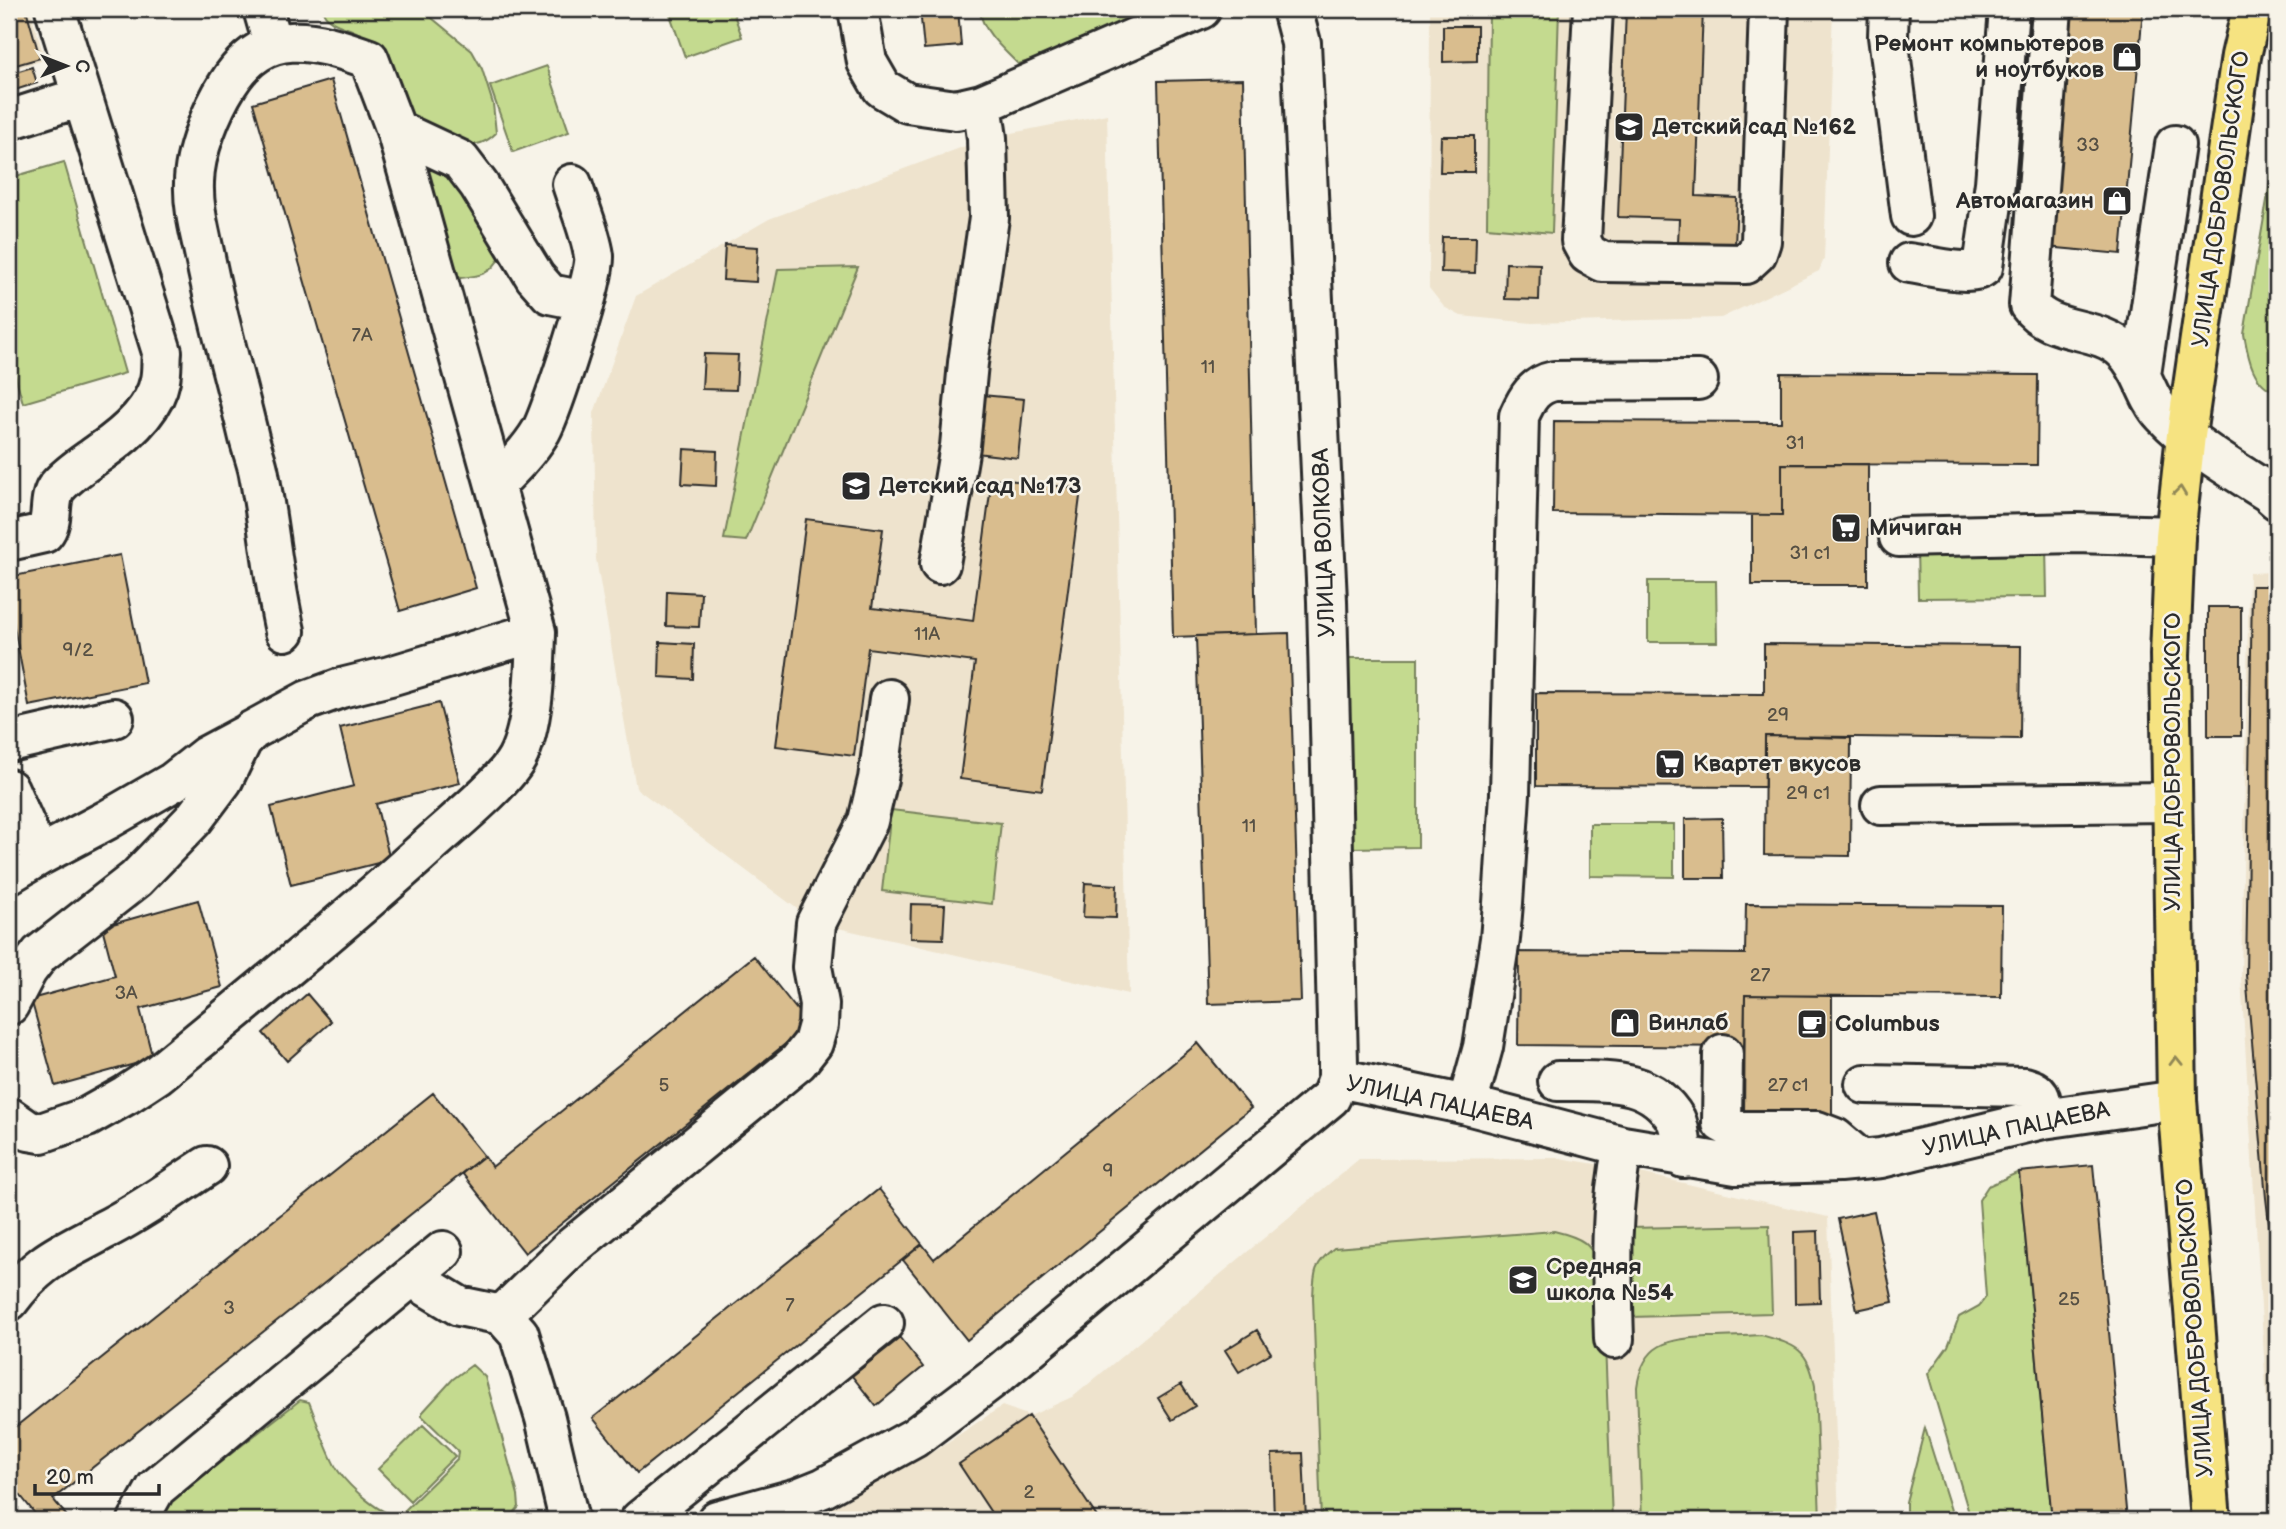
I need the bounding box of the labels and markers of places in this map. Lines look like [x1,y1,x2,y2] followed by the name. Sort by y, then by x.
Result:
[1874,30,2104,84] place label: Ремонт компьютеров и ноутбуков
[2110,40,2144,74] shop icon: Ремонт компьютеров и ноутбуков
[1612,110,1646,144] school or university icon: Детский сад №162
[1652,113,1856,141] place label: Детский сад №162
[2100,184,2134,218] shop icon: Автомагазин
[1955,187,2094,215] place label: Автомагазин
[839,469,873,503] school or university icon: Детский сад №173
[879,472,1081,500] place label: Детский сад №173
[1829,511,1863,545] supermarket icon: Мичиган
[1869,514,1962,542] place label: Мичиган
[1653,747,1687,781] supermarket icon: Квартет вкусов
[1693,750,1862,778] place label: Квартет вкусов
[1608,1006,1642,1040] shop icon: Винлаб
[1795,1007,1829,1041] cafe icon: Columbus
[1648,1009,1729,1037] place label: Винлаб
[1835,1010,1940,1038] place label: Columbus
[1546,1253,1674,1307] place label: Средняя школа №54
[1506,1263,1540,1297] school or university icon: Средняя школа №54

